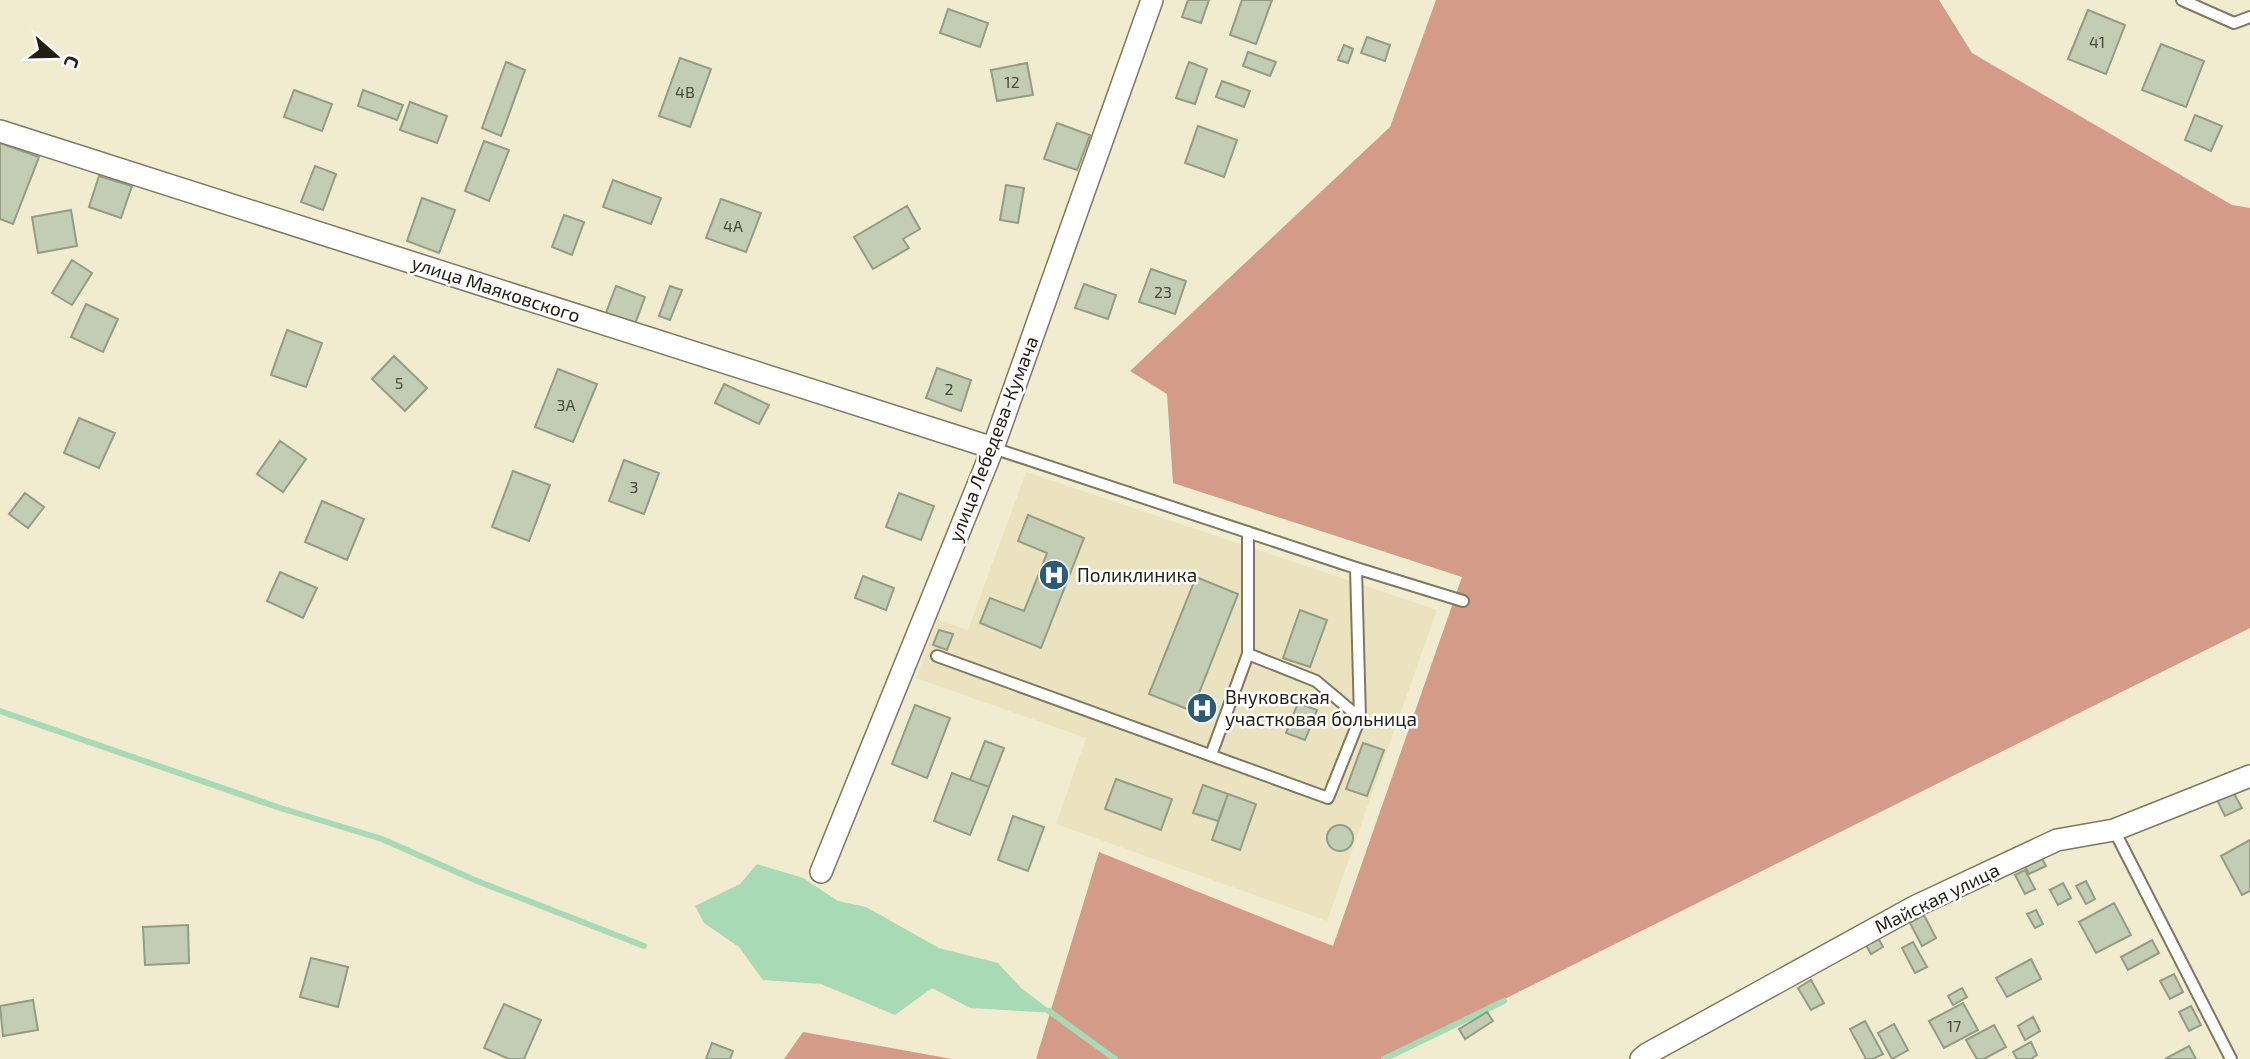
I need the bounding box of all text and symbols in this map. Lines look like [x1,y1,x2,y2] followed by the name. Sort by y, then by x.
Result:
[21,21,91,91] north arrow
[2089,32,2105,51] house number: 41
[60,53,85,71] text: С
[1004,72,1020,91] house number: 12
[675,82,695,101] house number: 4В
[723,216,743,235] house number: 4А
[409,250,583,328] street label: улица Маяковского
[1154,282,1172,301] house number: 23
[943,333,1043,545] street label: улица Лебедева-Кумача
[395,373,403,392] house number: 5
[945,379,954,398] house number: 2
[557,395,575,414] house number: 3А
[630,477,638,496] house number: 3
[1037,558,1071,592] hospital icon: Поликлиника
[1077,563,1197,586] place label: Поликлиника
[1225,685,1417,731] place label: Внуковская участковая больница
[1185,691,1219,725] hospital icon: Внуковская участковая больница
[1871,857,2003,939] street label: Майская улица
[1947,1016,1961,1035] house number: 17

